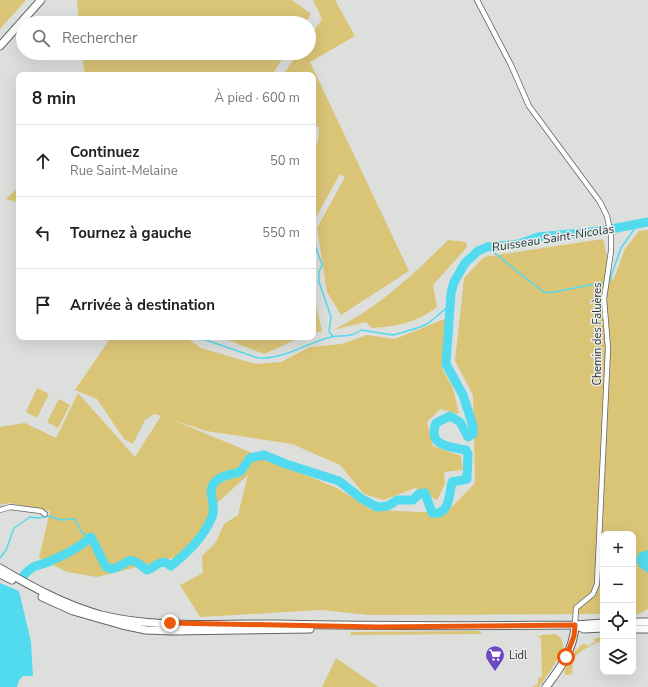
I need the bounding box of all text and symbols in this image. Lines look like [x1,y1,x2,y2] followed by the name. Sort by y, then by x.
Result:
[16,16,316,60] search box
[30,27,52,49] icon: search
[62,28,137,48] text: Rechercher
[32,87,76,110] text: 8 min
[215,89,300,107] text: À pied · 600 m
[70,142,139,162] text: Continuez
[32,150,54,172] icon: ahead
[270,152,300,170] text: 50 m
[70,162,178,180] text: Rue Saint-Melaine
[491,220,616,256] water label: Ruisseau Saint-Nicolas
[32,222,54,244] icon: left
[70,223,192,243] text: Tournez à gauche
[262,224,300,242] text: 550 m
[590,283,605,385] street label: Chemin des Faluères
[32,294,54,316] icon: arrive
[70,295,215,315] text: Arrivée à destination
[600,531,636,675] map controls
[600,531,636,567] button: +
[600,567,636,603] button: −
[600,603,636,639] button: locate
[161,614,179,632] route end
[600,639,636,675] button: layers
[484,644,506,672] supermarket icon: Lidl
[509,648,528,663] place label: Lidl
[557,648,575,666] route start

